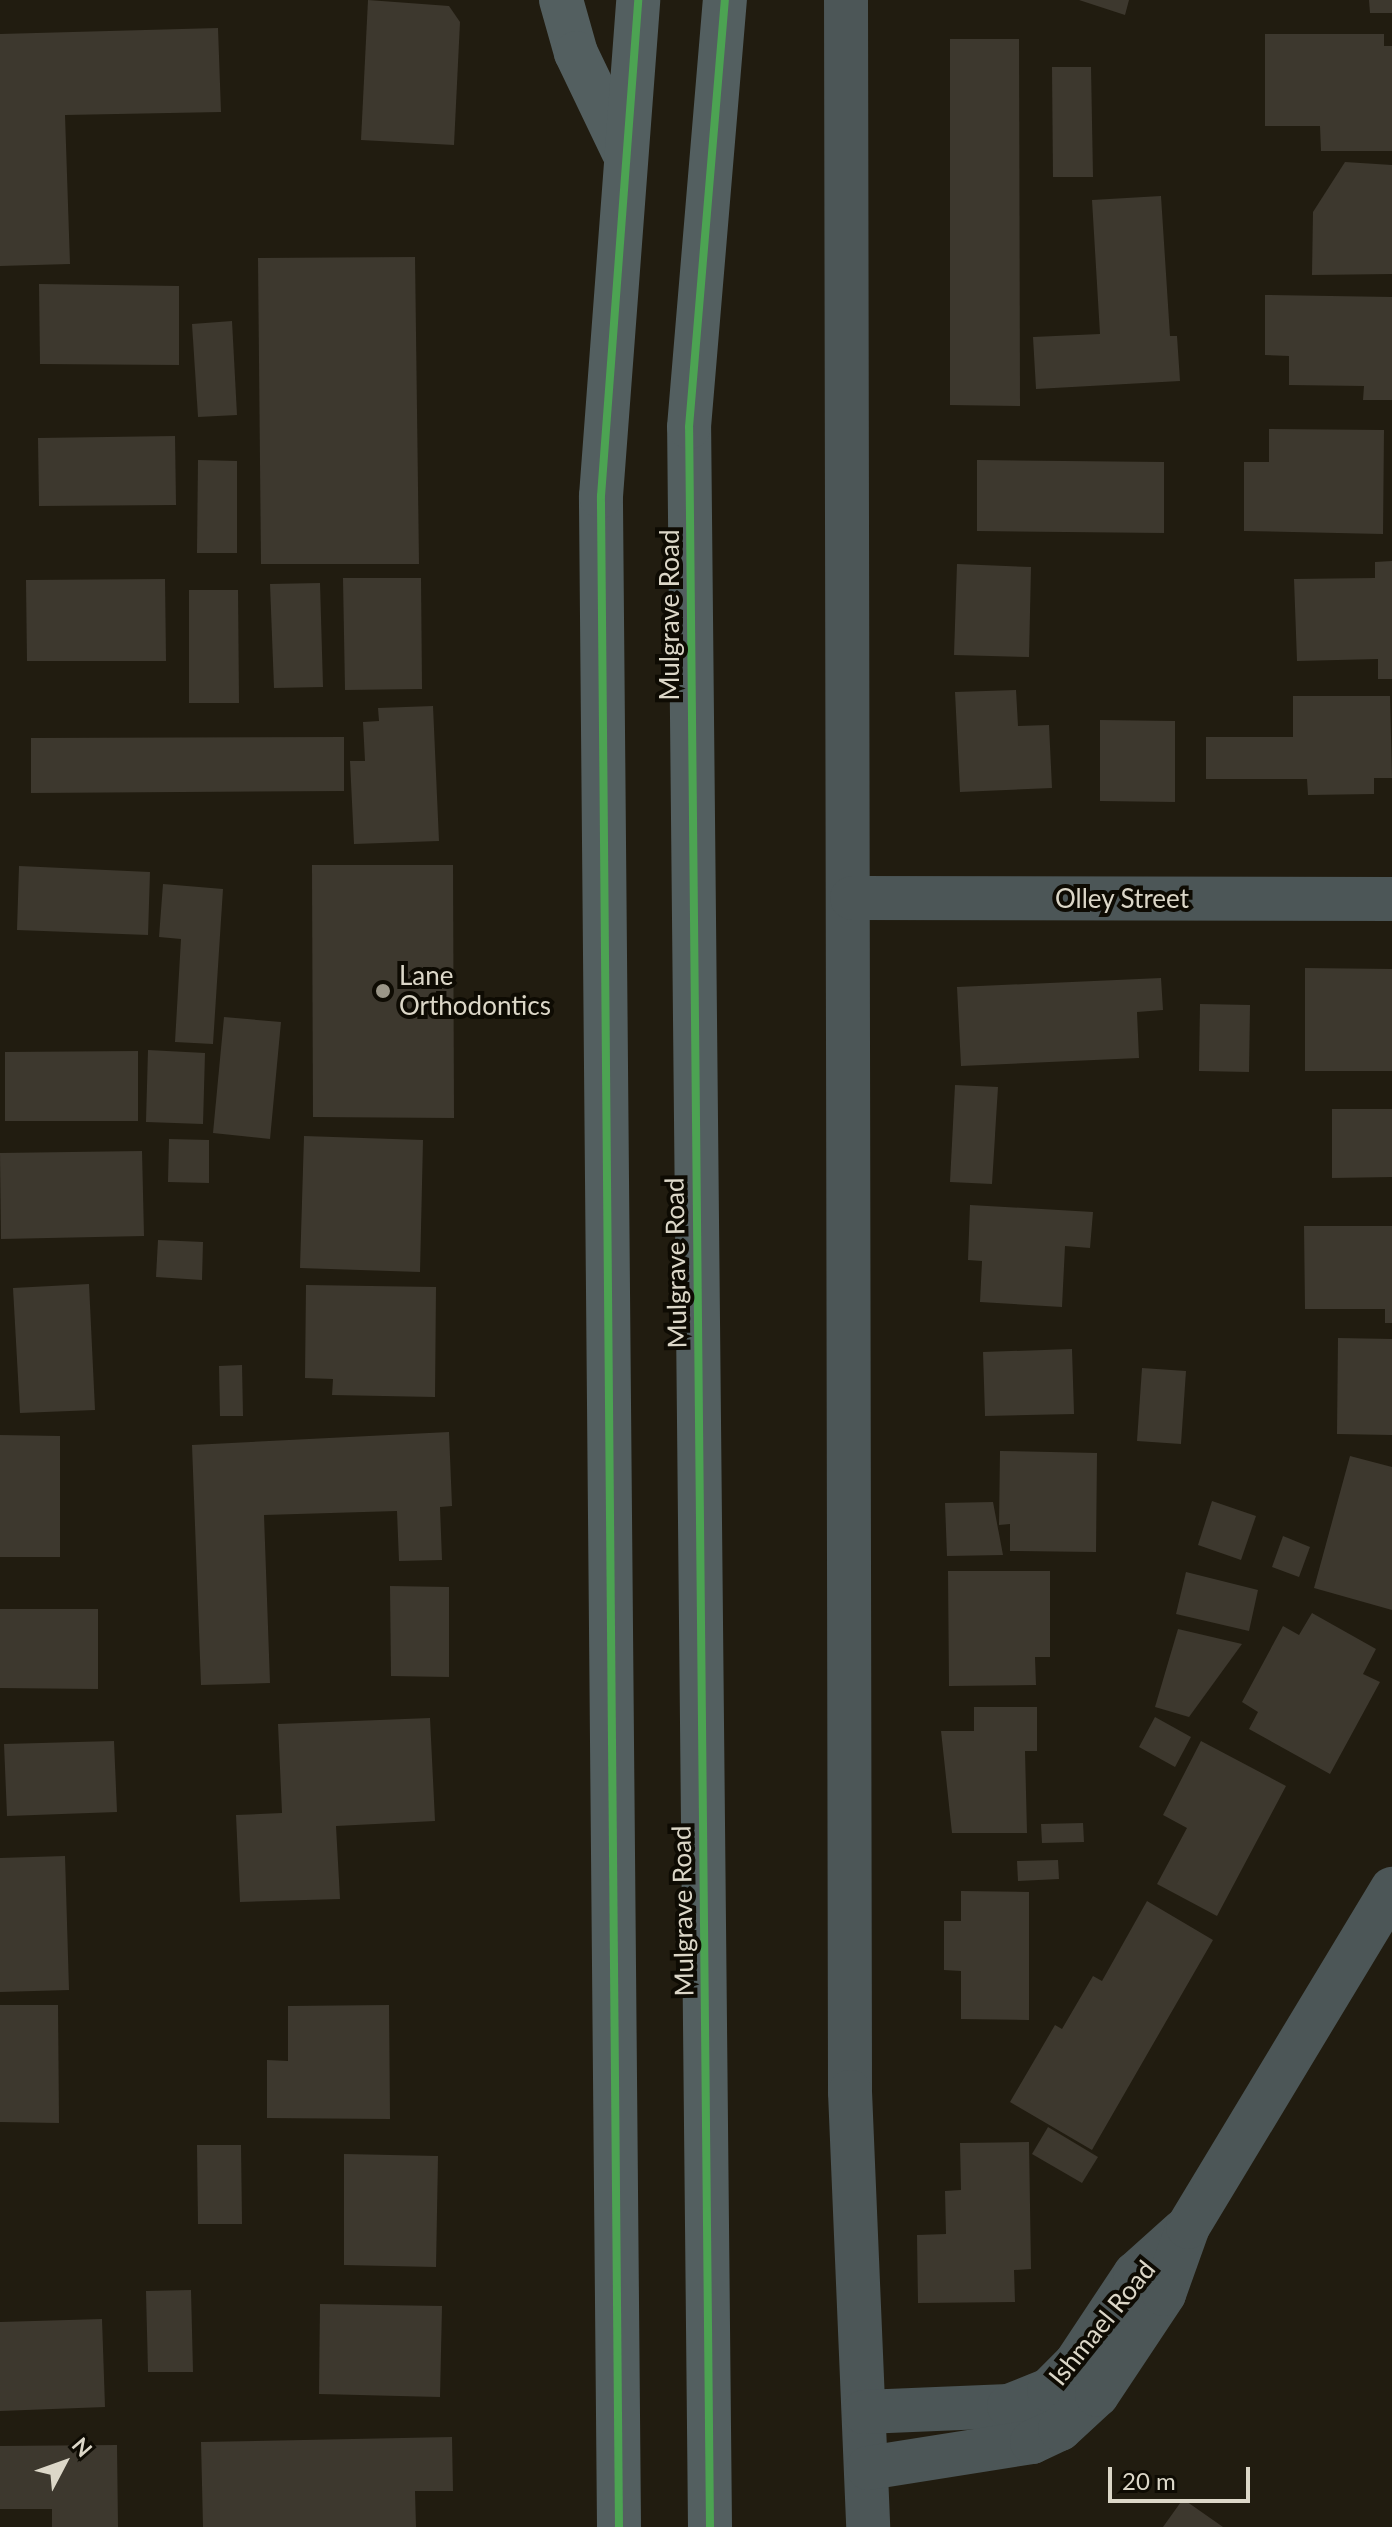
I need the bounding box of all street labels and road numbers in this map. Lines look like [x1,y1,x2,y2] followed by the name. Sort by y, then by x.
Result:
[654,529,686,701] street label: Mulgrave Road
[1055,883,1189,915] street label: Olley Street
[659,1177,693,1349] street label: Mulgrave Road
[666,1825,700,1997] street label: Mulgrave Road
[1042,2254,1162,2392] street label: Ishmael Road

